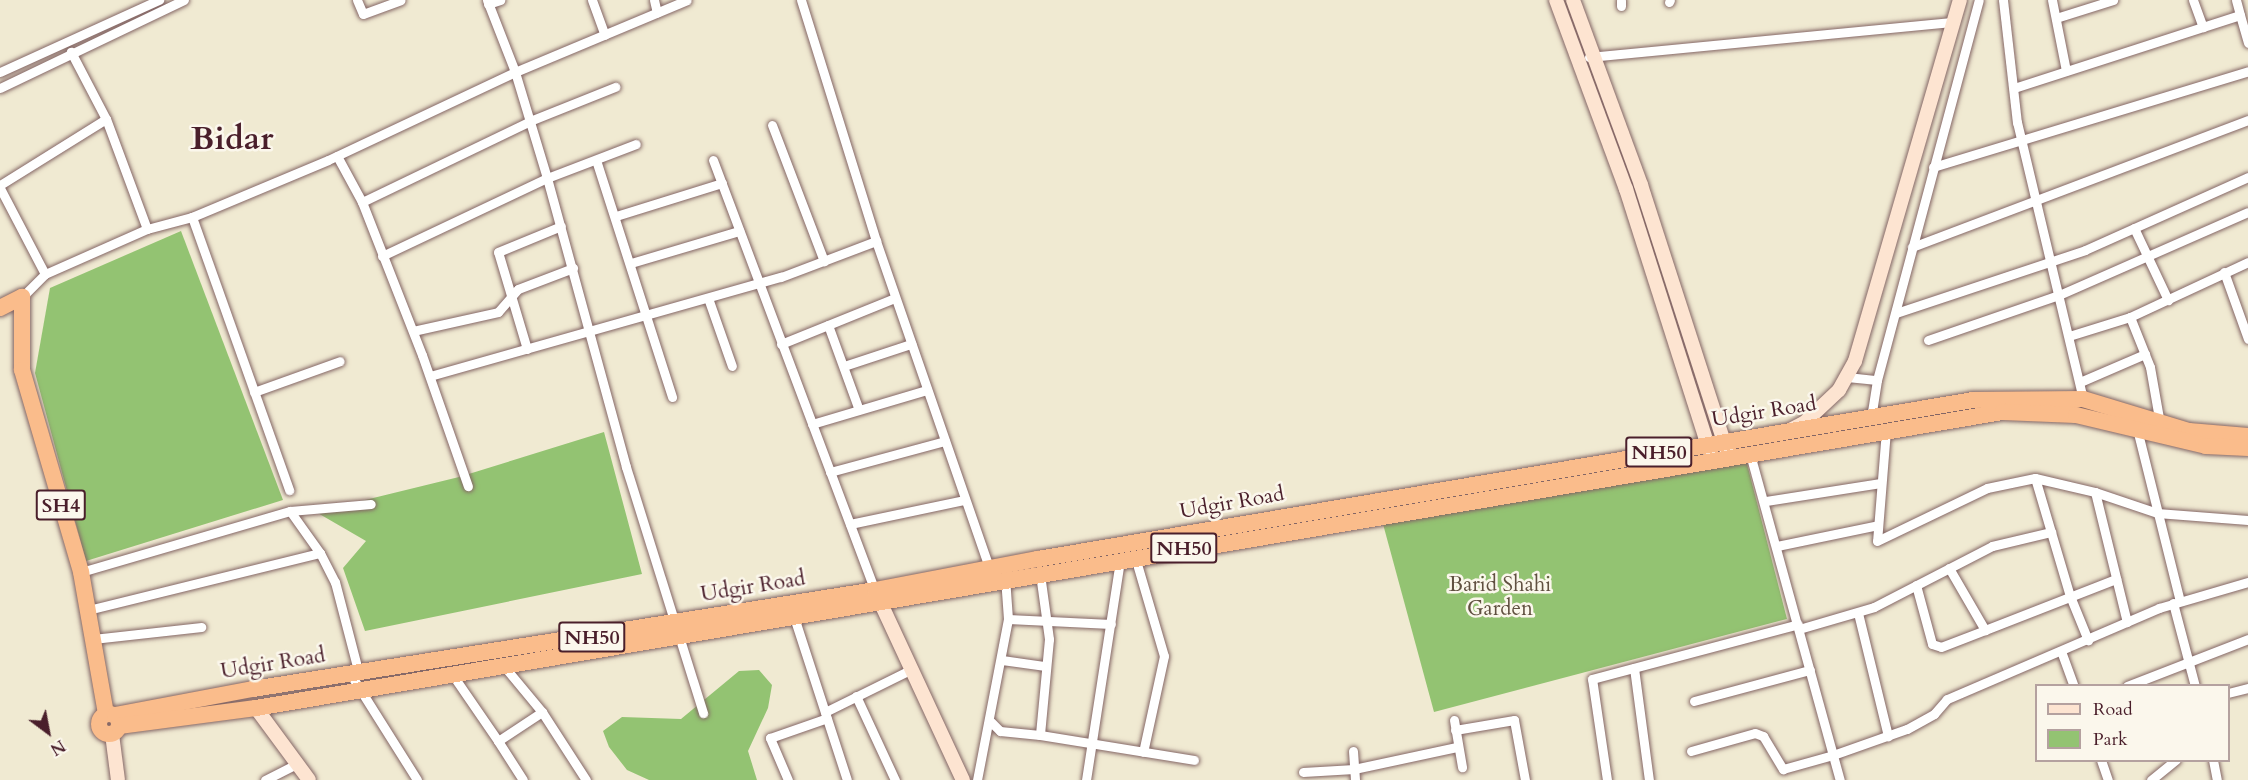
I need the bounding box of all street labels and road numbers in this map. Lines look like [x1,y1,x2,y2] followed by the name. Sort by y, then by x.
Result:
[1710,391,1818,433] street label: Udgir Road
[1624,435,1694,469] road number: NH50
[1178,481,1286,525] street label: Udgir Road
[36,488,86,522] road number: SH4
[1150,531,1218,565] road number: NH50
[699,566,807,608] street label: Udgir Road
[558,620,626,654] road number: NH50
[219,643,327,685] street label: Udgir Road

